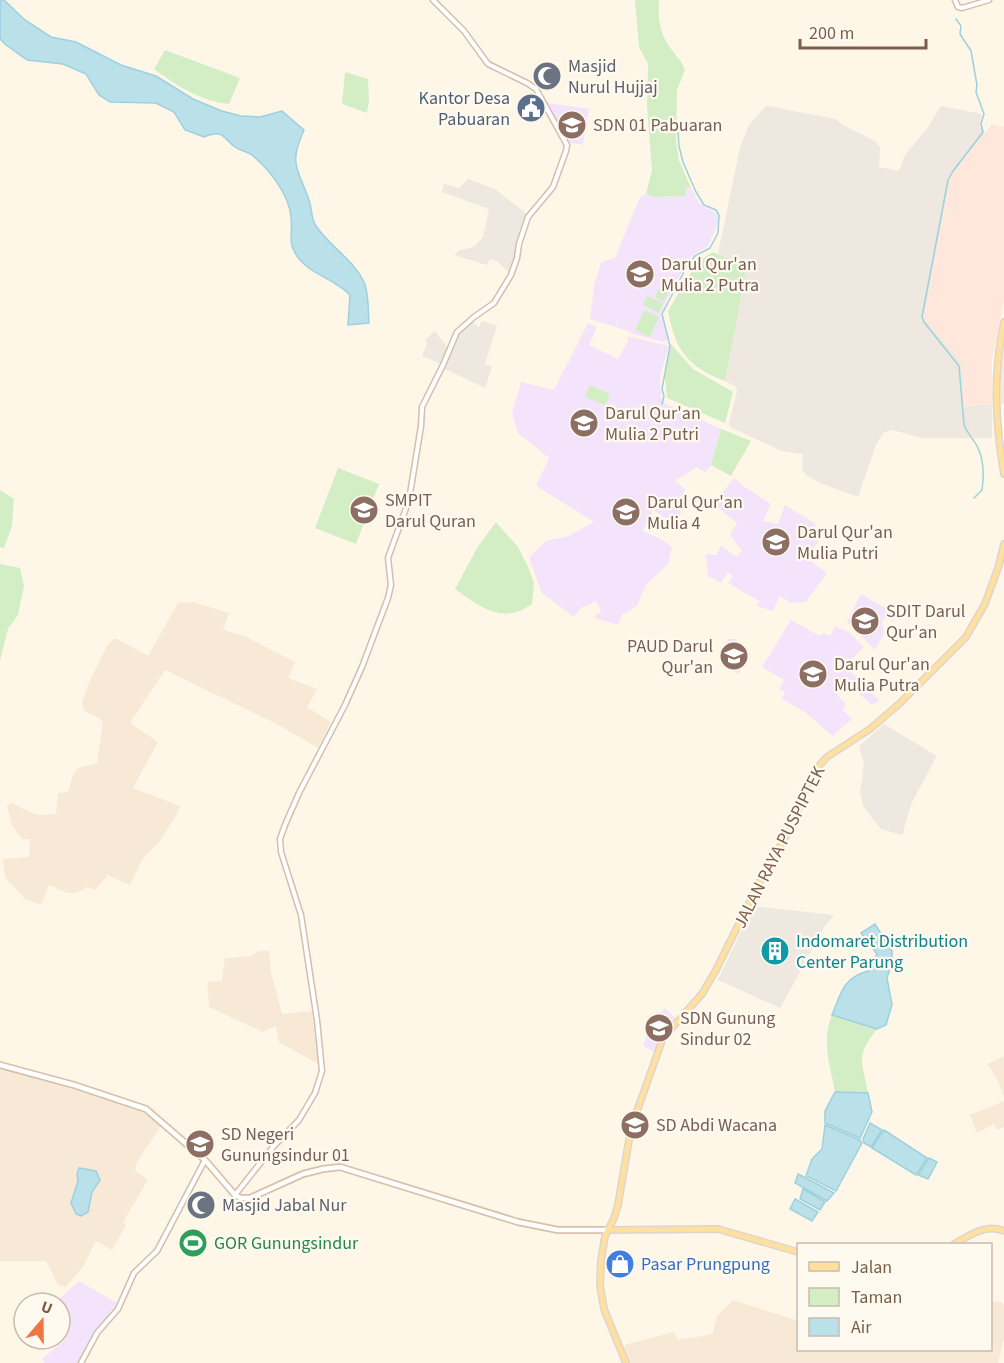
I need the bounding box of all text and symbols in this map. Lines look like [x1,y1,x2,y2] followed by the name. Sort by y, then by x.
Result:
[800,12,926,50] scale bar
[809,21,854,46] text: 200 m
[568,54,658,100] place label: Masjid Nurul Hujjaj
[531,60,563,92] mosque icon: Masjid Nurul Hujjaj
[419,86,510,132] place label: Kantor Desa Pabuaran
[515,92,547,124] public building icon: Kantor Desa Pabuaran
[556,109,588,141] school or university icon: SDN 01 Pabuaran
[593,113,722,138] place label: SDN 01 Pabuaran
[661,252,759,298] place label: Darul Qur'an Mulia 2 Putra
[624,258,656,290] school or university icon: Darul Qur'an Mulia 2 Putra
[605,401,701,447] place label: Darul Qur'an Mulia 2 Putri
[568,407,600,439] school or university icon: Darul Qur'an Mulia 2 Putri
[385,488,476,534] place label: SMPIT Darul Quran
[647,490,743,536] place label: Darul Qur'an Mulia 4
[348,494,380,526] school or university icon: SMPIT Darul Quran
[610,496,642,528] school or university icon: Darul Qur'an Mulia 4
[797,520,893,566] place label: Darul Qur'an Mulia Putri
[760,526,792,558] school or university icon: Darul Qur'an Mulia Putri
[886,599,965,645] place label: SDIT Darul Qur'an
[849,605,881,637] school or university icon: SDIT Darul Qur'an
[627,634,713,680] place label: PAUD Darul Qur'an
[718,640,750,672] school or university icon: PAUD Darul Qur'an
[834,652,930,698] place label: Darul Qur'an Mulia Putra
[797,658,829,690] school or university icon: Darul Qur'an Mulia Putra
[728,761,831,933] street label: JALAN RAYA PUSPIPTEK
[796,929,968,975] place label: Indomaret Distribution Center Parung
[759,935,791,967] building icon: Indomaret Distribution Center Parung
[680,1006,775,1052] place label: SDN Gunung Sindur 02
[643,1012,675,1044] school or university icon: SDN Gunung Sindur 02
[619,1109,651,1141] school or university icon: SD Abdi Wacana
[656,1113,777,1138] place label: SD Abdi Wacana
[221,1122,350,1168] place label: SD Negeri Gunungsindur 01
[184,1128,216,1160] school or university icon: SD Negeri Gunungsindur 01
[185,1189,217,1221] mosque icon: Masjid Jabal Nur
[222,1193,347,1218] place label: Masjid Jabal Nur
[177,1227,209,1259] sports icon: GOR Gunungsindur
[214,1231,359,1256] place label: GOR Gunungsindur
[797,1243,992,1351] legend
[604,1248,636,1280] shop icon: Pasar Prungpung
[641,1252,770,1277] place label: Pasar Prungpung
[851,1255,892,1280] text: Jalan
[851,1285,902,1310] text: Taman
[12,1291,72,1351] north arrow
[38,1296,56,1320] text: U
[851,1315,872,1340] text: Air

